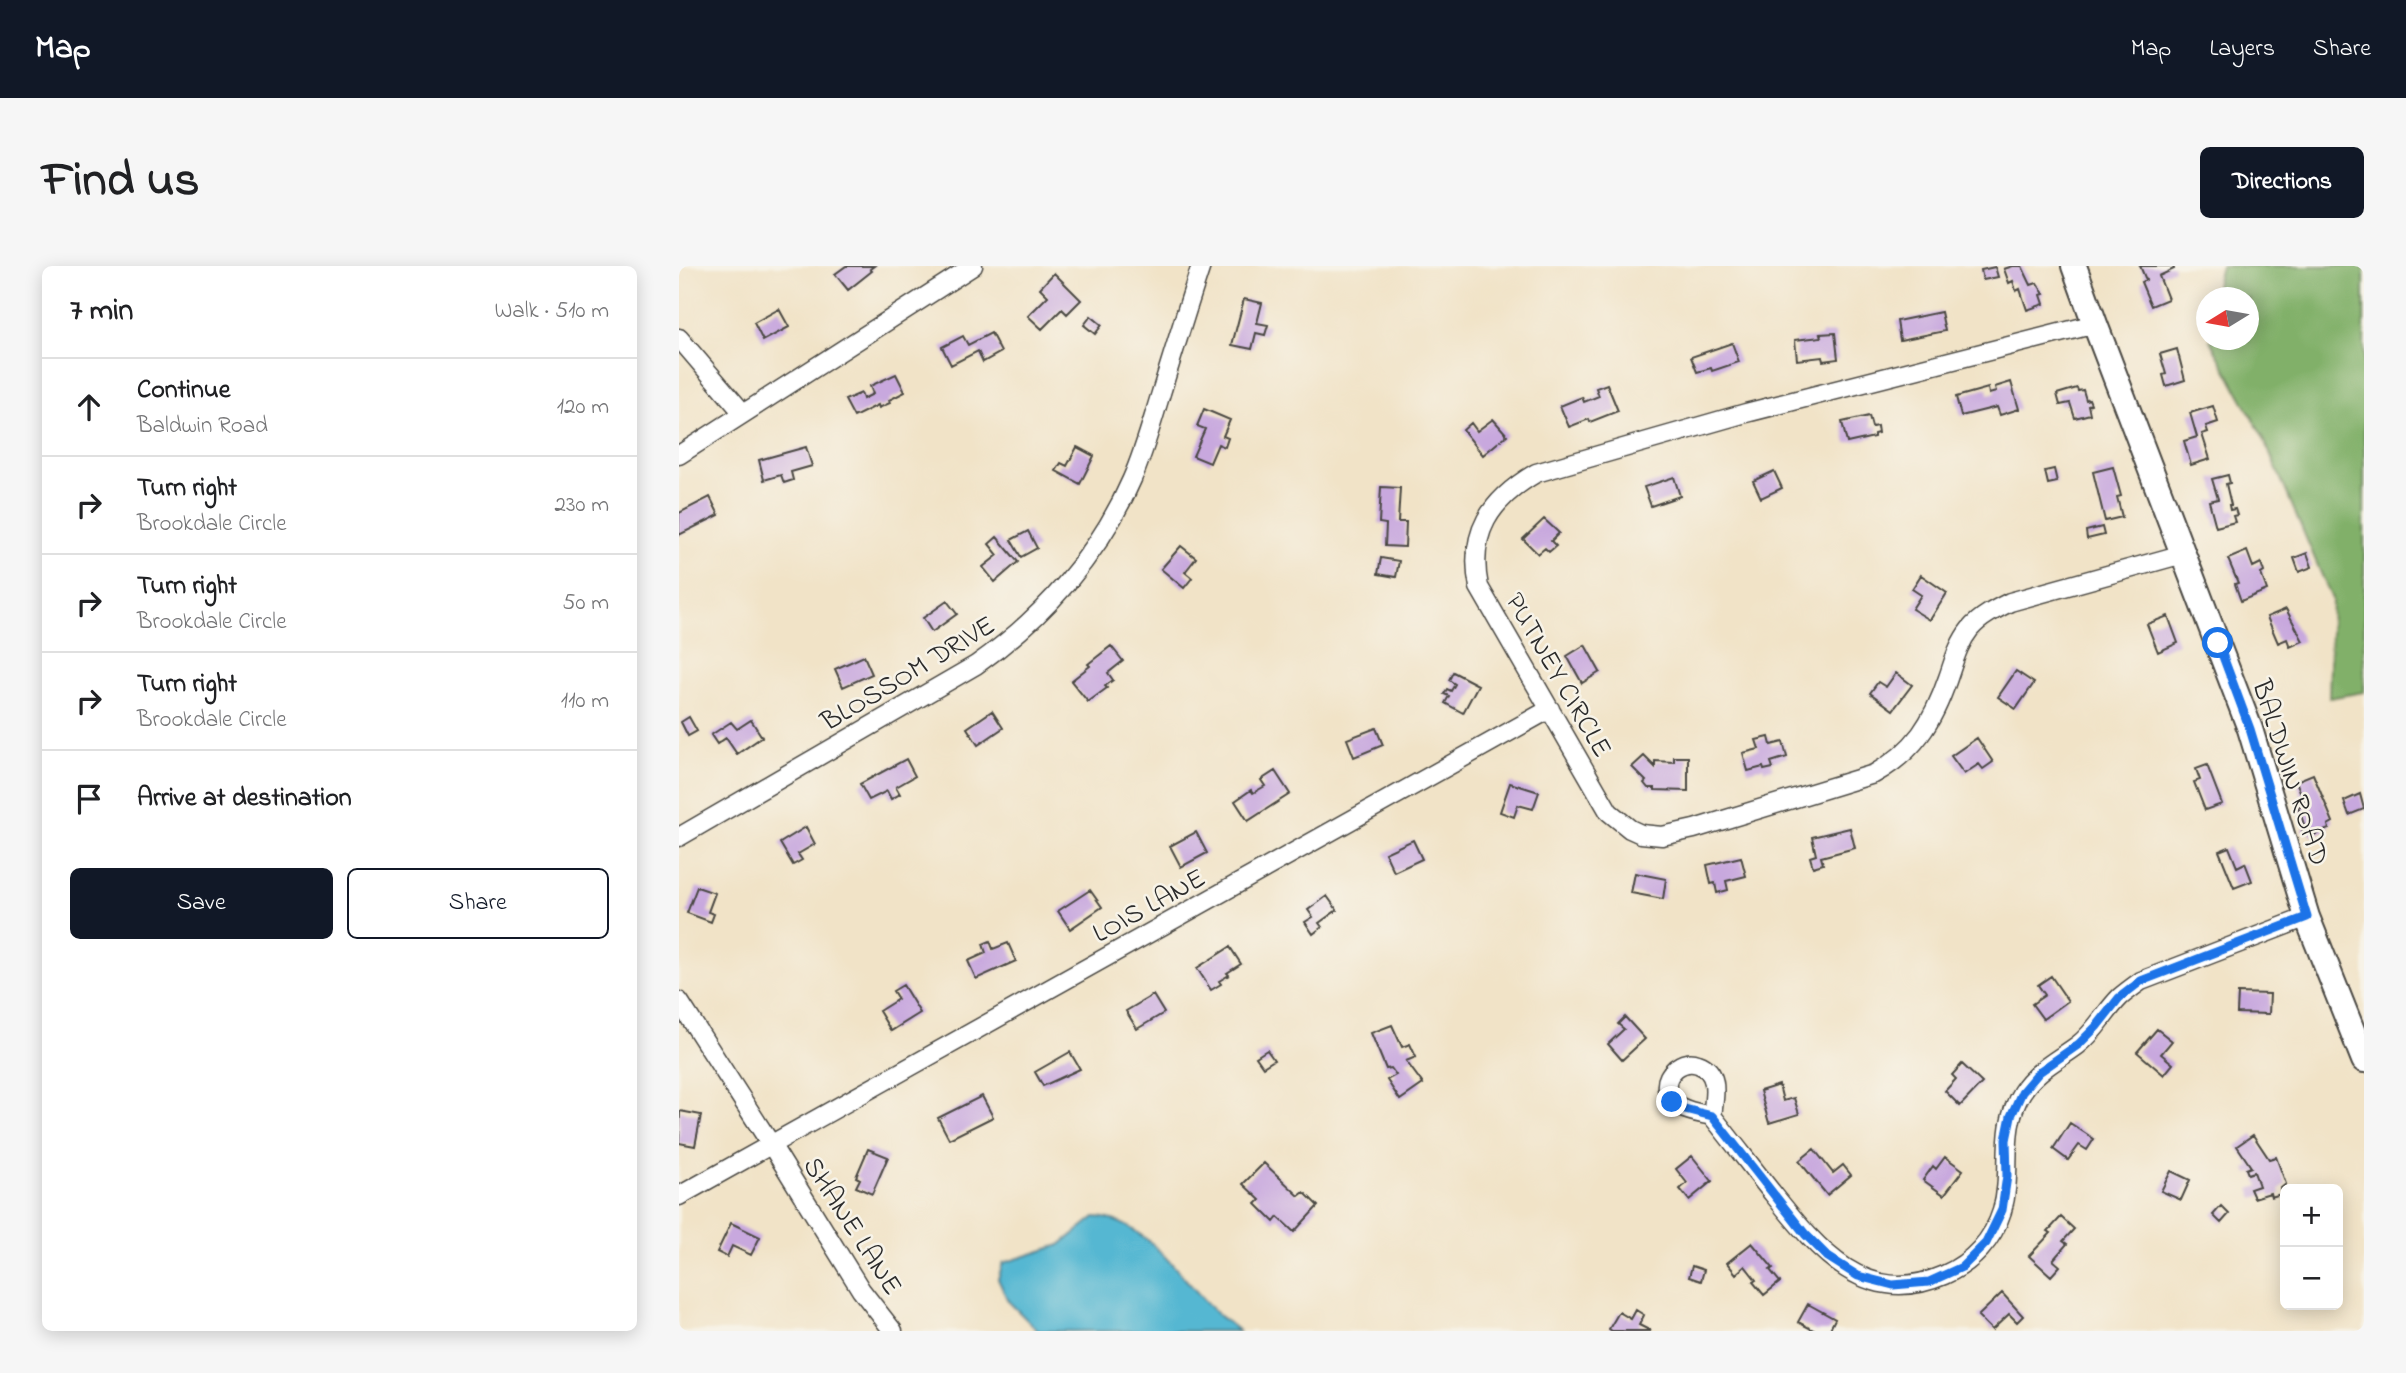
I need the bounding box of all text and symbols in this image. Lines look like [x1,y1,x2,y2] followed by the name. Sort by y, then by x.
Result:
[35,25,91,73] text: Map
[2131,32,2171,67] text: Map
[2209,32,2275,67] text: Layers
[2313,32,2371,67] text: Share
[42,146,199,218] text: Find us
[2200,147,2364,218] button: Directions
[2196,287,2259,350] north arrow
[70,290,133,334] text: 7 min
[494,295,609,328] text: Walk · 510 m
[137,372,230,410] text: Continue
[70,388,108,426] icon: ahead
[557,391,609,424] text: 120 m
[137,410,268,443] text: Baldwin Road
[137,470,237,508] text: Turn right
[70,486,108,524] icon: right
[555,489,609,522] text: 230 m
[137,508,286,541] text: Brookdale Circle
[137,568,237,606] text: Turn right
[70,584,108,622] icon: right
[1493,586,1621,766] street label: PUTNEY CIRCLE
[562,587,609,620] text: 50 m
[137,606,286,639] text: Brookdale Circle
[813,607,1004,744] street label: BLOSSOM DRIVE
[2202,627,2233,658] route start
[137,666,237,704] text: Turn right
[2239,674,2338,871] street label: BALDWIN ROAD
[70,682,108,720] icon: right
[561,685,609,718] text: 110 m
[137,704,286,737] text: Brookdale Circle
[70,780,108,818] icon: arrive
[137,780,352,818] text: Arrive at destination
[1086,859,1214,955] street label: LOIS LANE
[70,868,333,939] button: Save
[347,868,609,939] button: Share
[1656,1086,1687,1117] route end
[791,1150,911,1304] street label: SHANE LANE
[2280,1184,2343,1310] map controls
[2280,1184,2343,1247] button: +
[2280,1247,2343,1310] button: −

